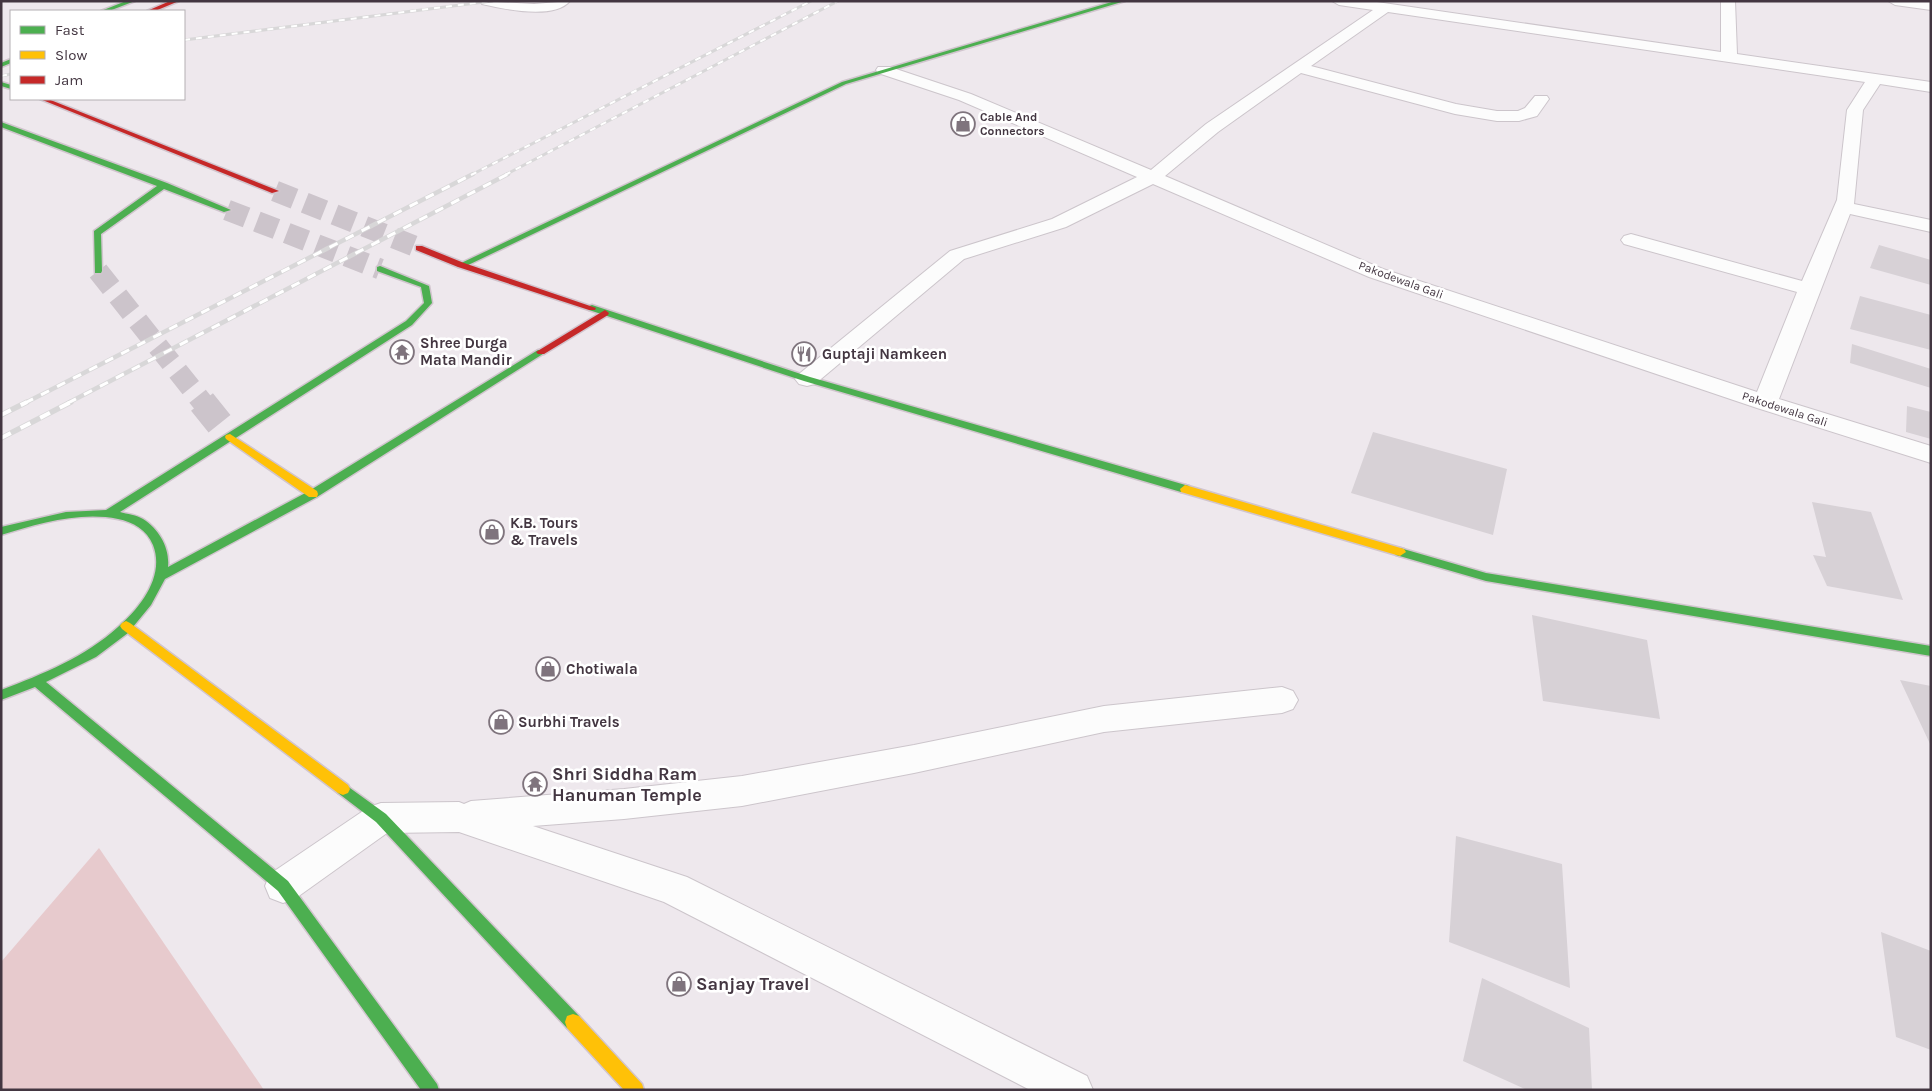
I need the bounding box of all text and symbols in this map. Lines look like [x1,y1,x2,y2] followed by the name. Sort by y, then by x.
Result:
[10,10,185,100] legend
[55,21,85,39] text: Fast
[55,46,87,64] text: Slow
[55,71,83,89] text: Jam
[980,110,1045,138] place label: Cable And Connectors
[950,111,976,137] shop icon: Cable And Connectors
[1357,258,1445,302] street label: Pakodewala Gali
[420,334,512,369] place label: Shree Durga Mata Mandir
[389,339,415,365] temple icon: Shree Durga Mata Mandir
[791,341,817,367] restaurant icon: Guptaji Namkeen
[822,345,947,363] place label: Guptaji Namkeen
[1740,389,1830,429] street label: Pakodewala Gali
[510,514,578,549] place label: K.B. Tours & Travels
[479,519,505,545] shop icon: K.B. Tours & Travels
[535,656,561,682] shop icon: Chotiwala
[566,660,638,678] place label: Chotiwala
[488,709,514,735] shop icon: Surbhi Travels
[518,713,620,731] place label: Surbhi Travels
[552,763,702,806] place label: Shri Siddha Ram Hanuman Temple
[522,771,548,797] temple icon: Shri Siddha Ram Hanuman Temple
[666,971,692,997] shop icon: Sanjay Travel
[696,973,809,995] place label: Sanjay Travel

